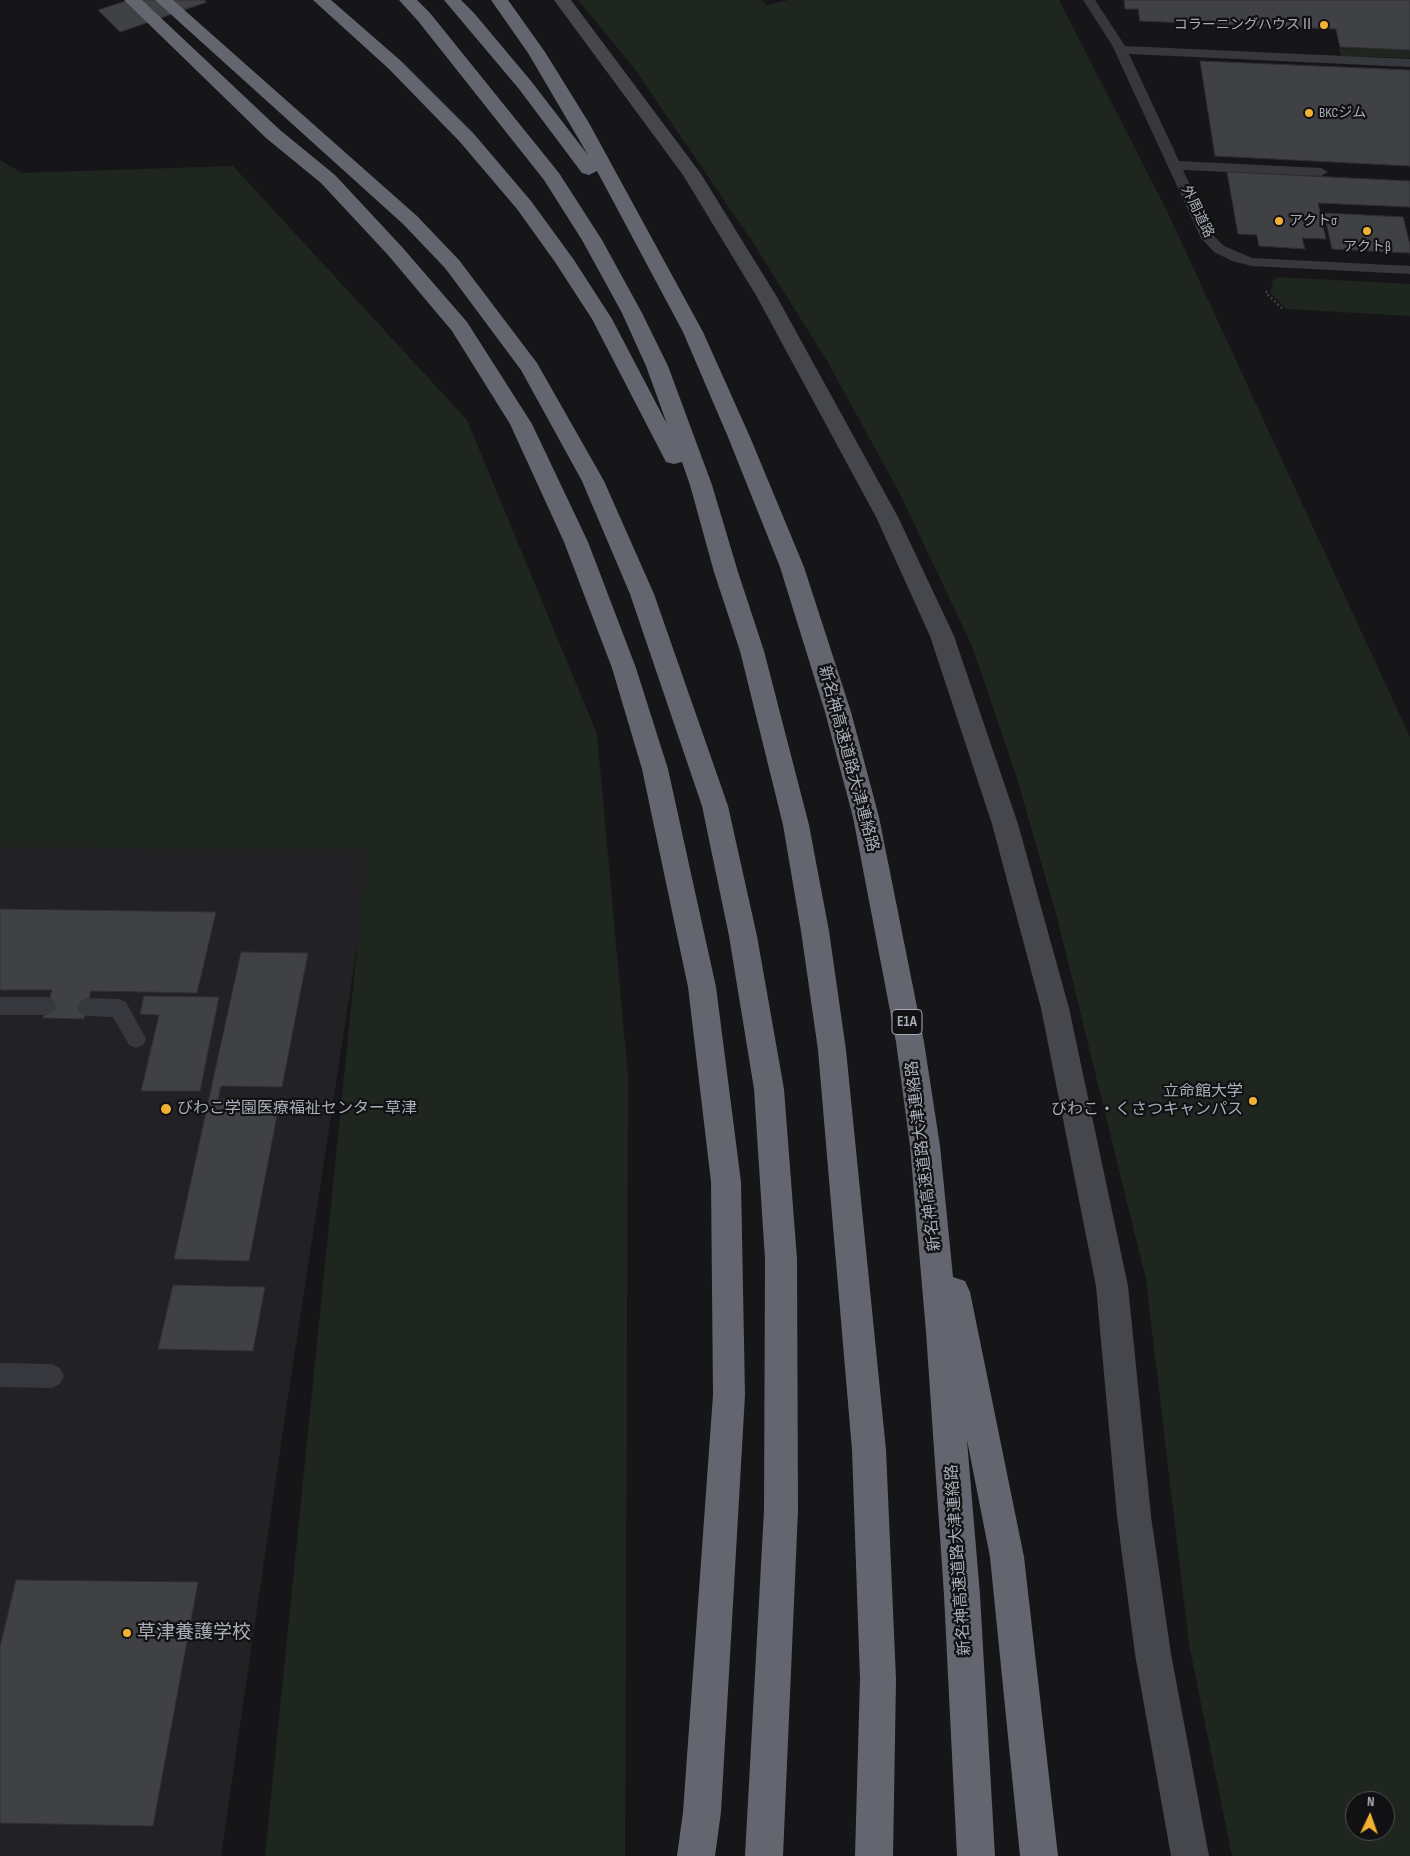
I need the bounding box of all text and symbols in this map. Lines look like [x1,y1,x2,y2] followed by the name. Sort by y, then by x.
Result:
[1174,17,1314,33] place label: コラーニングハウスⅡ
[1318,19,1330,31] marker: コラーニングハウスⅡ
[1319,105,1366,121] place label: BKCジム
[1303,107,1315,119] marker: BKCジム
[1177,183,1217,241] street label: 外周道路
[1289,213,1337,229] place label: アクトσ
[1273,215,1285,227] marker: アクトσ
[1361,225,1373,237] marker: アクトβ
[1343,239,1391,255] place label: アクトβ
[814,664,882,854] street label: 新名神高速道路大津連絡路
[892,1010,922,1034] road number: E1A
[903,1060,945,1252] street label: 新名神高速道路大津連絡路
[1051,1082,1243,1120] place label: 立命館大学 びわこ・くさつキャンパス
[1247,1095,1259,1107] marker: 立命館大学 びわこ・くさつキャンパス
[177,1099,417,1119] place label: びわこ学園医療福祉センター草津
[159,1102,173,1116] marker: びわこ学園医療福祉センター草津
[943,1464,975,1656] street label: 新名神高速道路大津連絡路
[137,1622,251,1644] place label: 草津養護学校
[121,1627,133,1639] marker: 草津養護学校
[1345,1791,1395,1841] north arrow
[1367,1793,1375,1810] text: N

